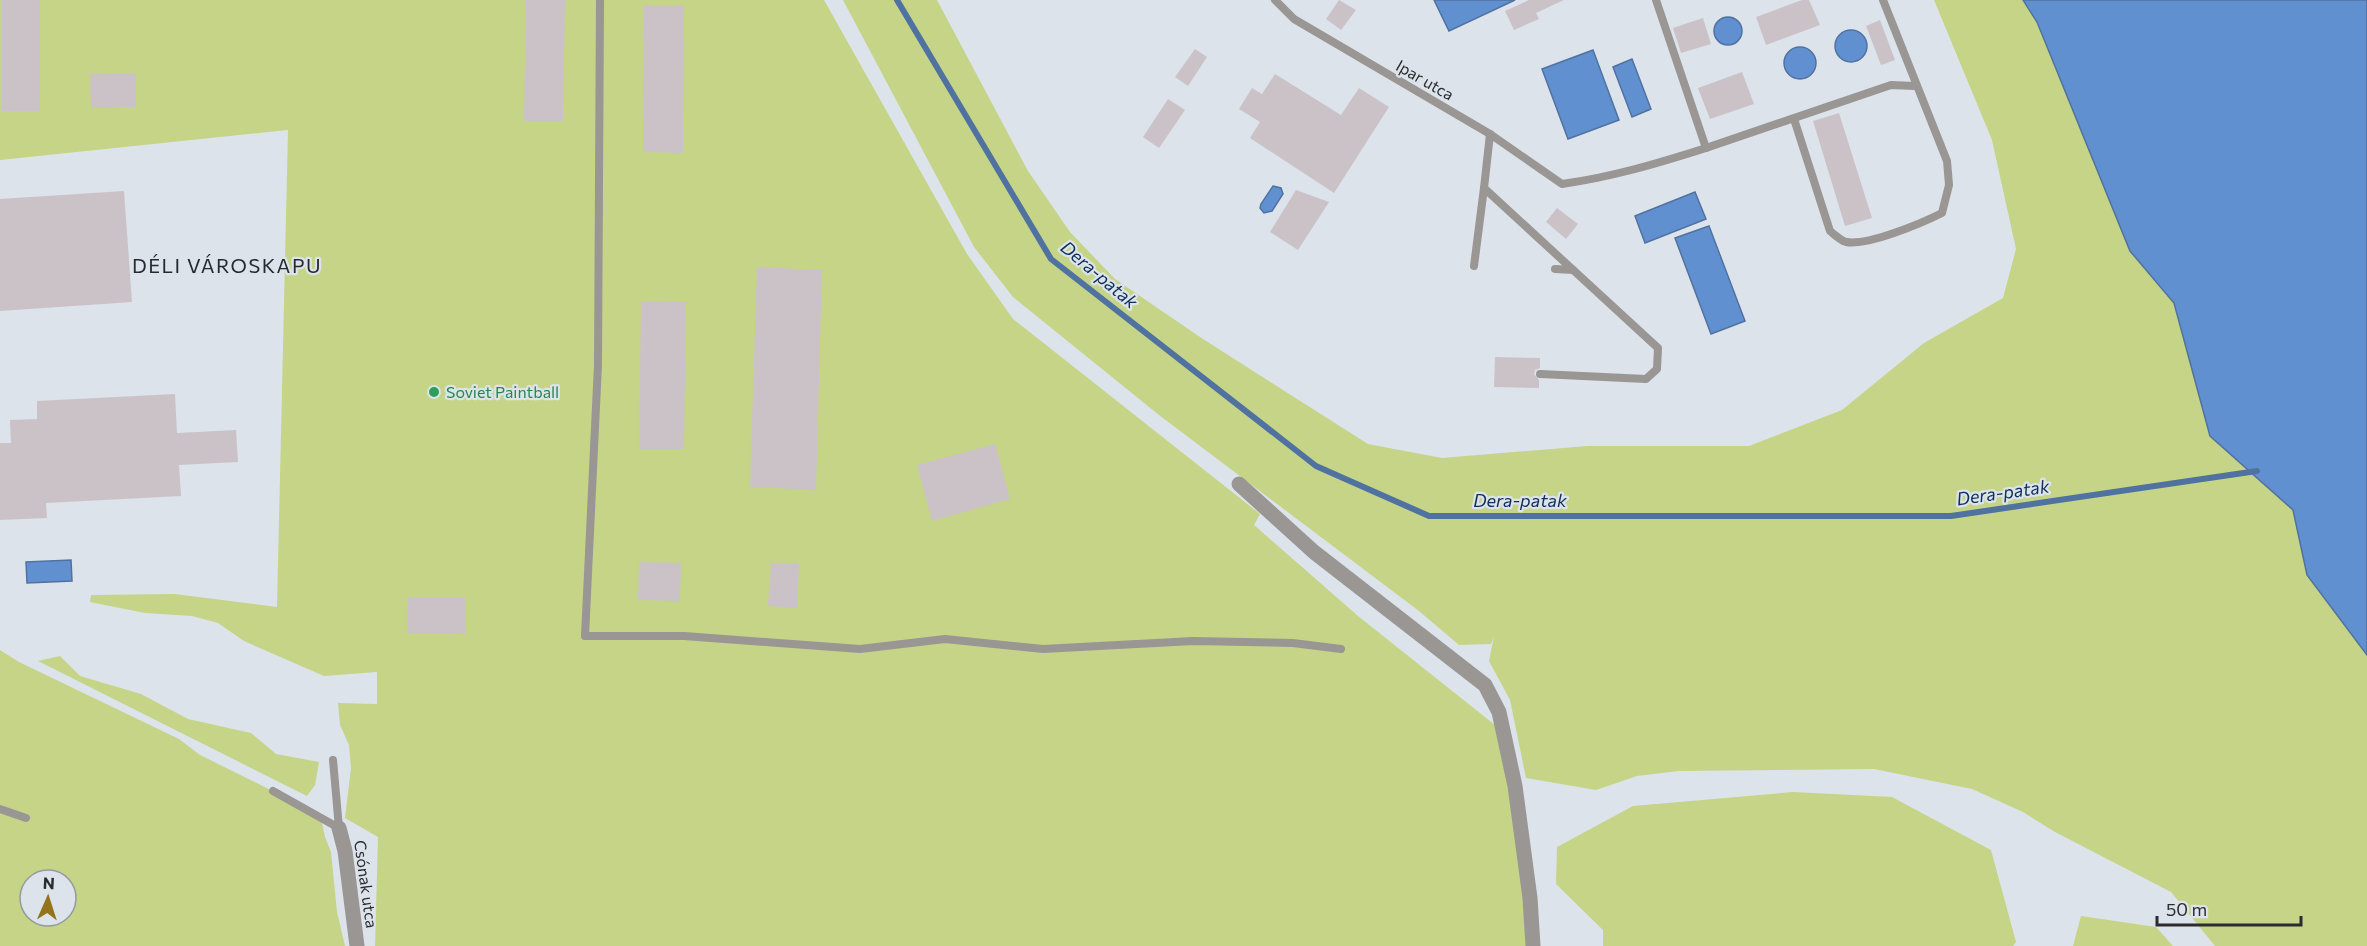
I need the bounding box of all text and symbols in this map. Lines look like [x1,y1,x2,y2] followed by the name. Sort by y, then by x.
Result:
[1393,55,1457,104] street label: Ipar utca
[1057,236,1143,313] water label: Dera-patak
[132,253,322,277] district label: DÉLI VÁROSKAPU
[446,382,559,401] place label: Soviet Paintball
[427,385,441,399] marker: Soviet Paintball
[1955,474,2052,509] water label: Dera-patak
[1473,489,1568,511] water label: Dera-patak
[351,839,382,929] street label: Csónak utca
[18,868,78,928] north arrow
[42,873,55,892] text: N
[2157,889,2301,927] scale bar
[2166,898,2207,920] text: 50 m

